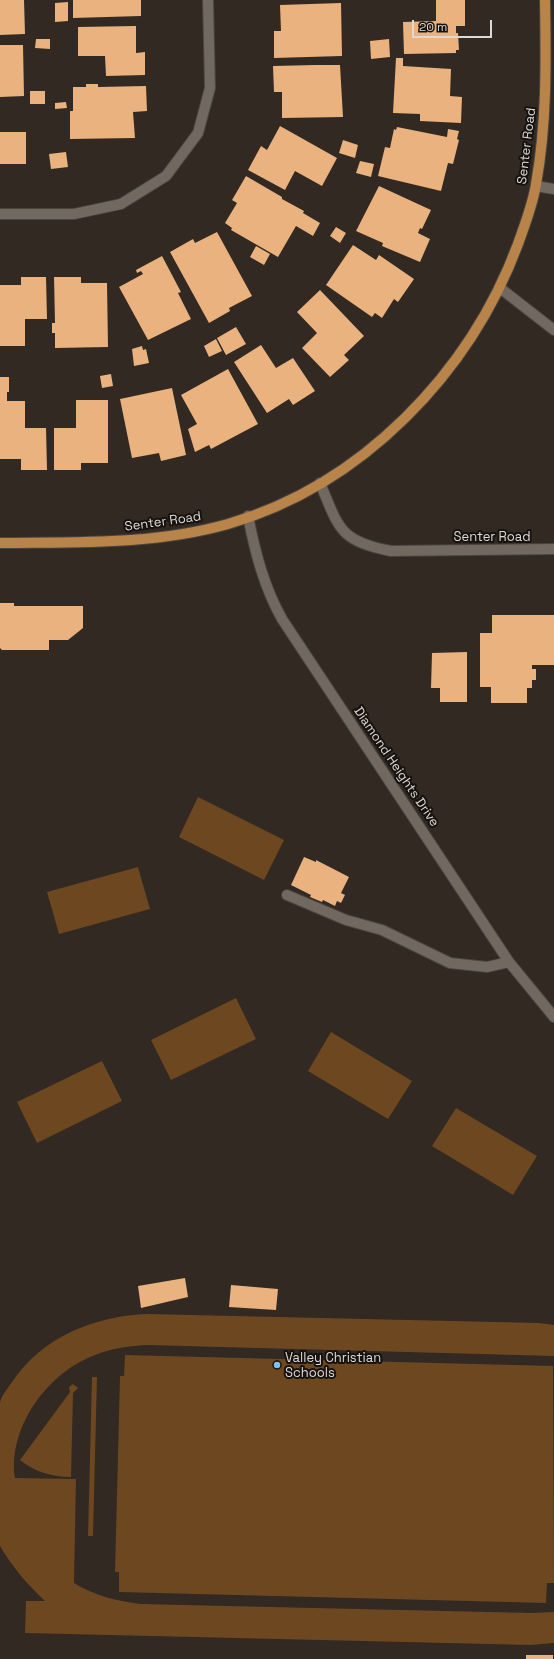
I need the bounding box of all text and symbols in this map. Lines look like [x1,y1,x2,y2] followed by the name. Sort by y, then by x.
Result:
[414,12,494,38] scale bar
[419,19,447,35] text: 20 m
[515,107,539,185] street label: Senter Road
[124,509,202,535] street label: Senter Road
[453,529,531,545] street label: Senter Road
[350,704,442,830] street label: Diamond Heights Drive
[285,1350,381,1381] place label: Valley Christian Schools
[272,1360,282,1370] marker: Valley Christian Schools

